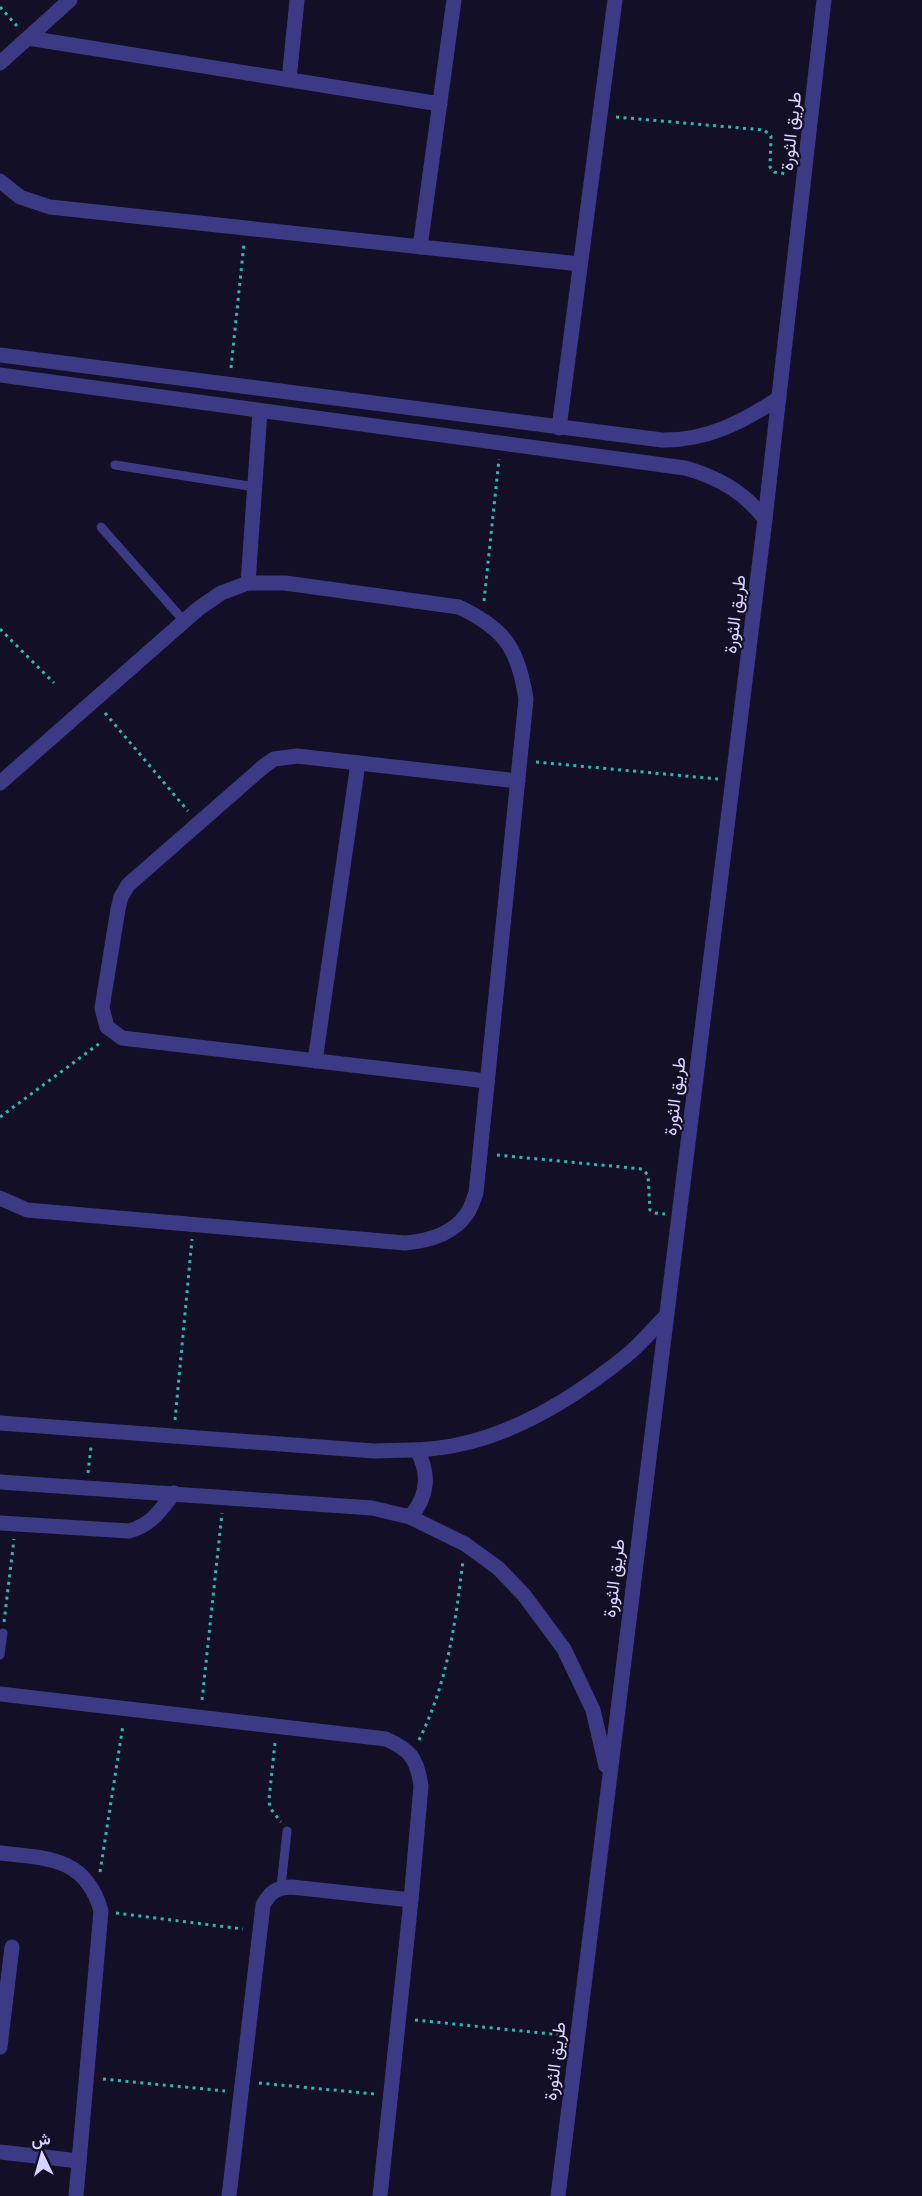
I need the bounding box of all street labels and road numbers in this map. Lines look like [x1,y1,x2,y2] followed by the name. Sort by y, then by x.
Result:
[776,91,806,172] street label: طريق الثورة
[719,573,751,655] street label: طريق الثورة
[659,1055,691,1137] street label: طريق الثورة
[598,1537,630,1619] street label: طريق الثورة
[539,2020,571,2102] street label: طريق الثورة

